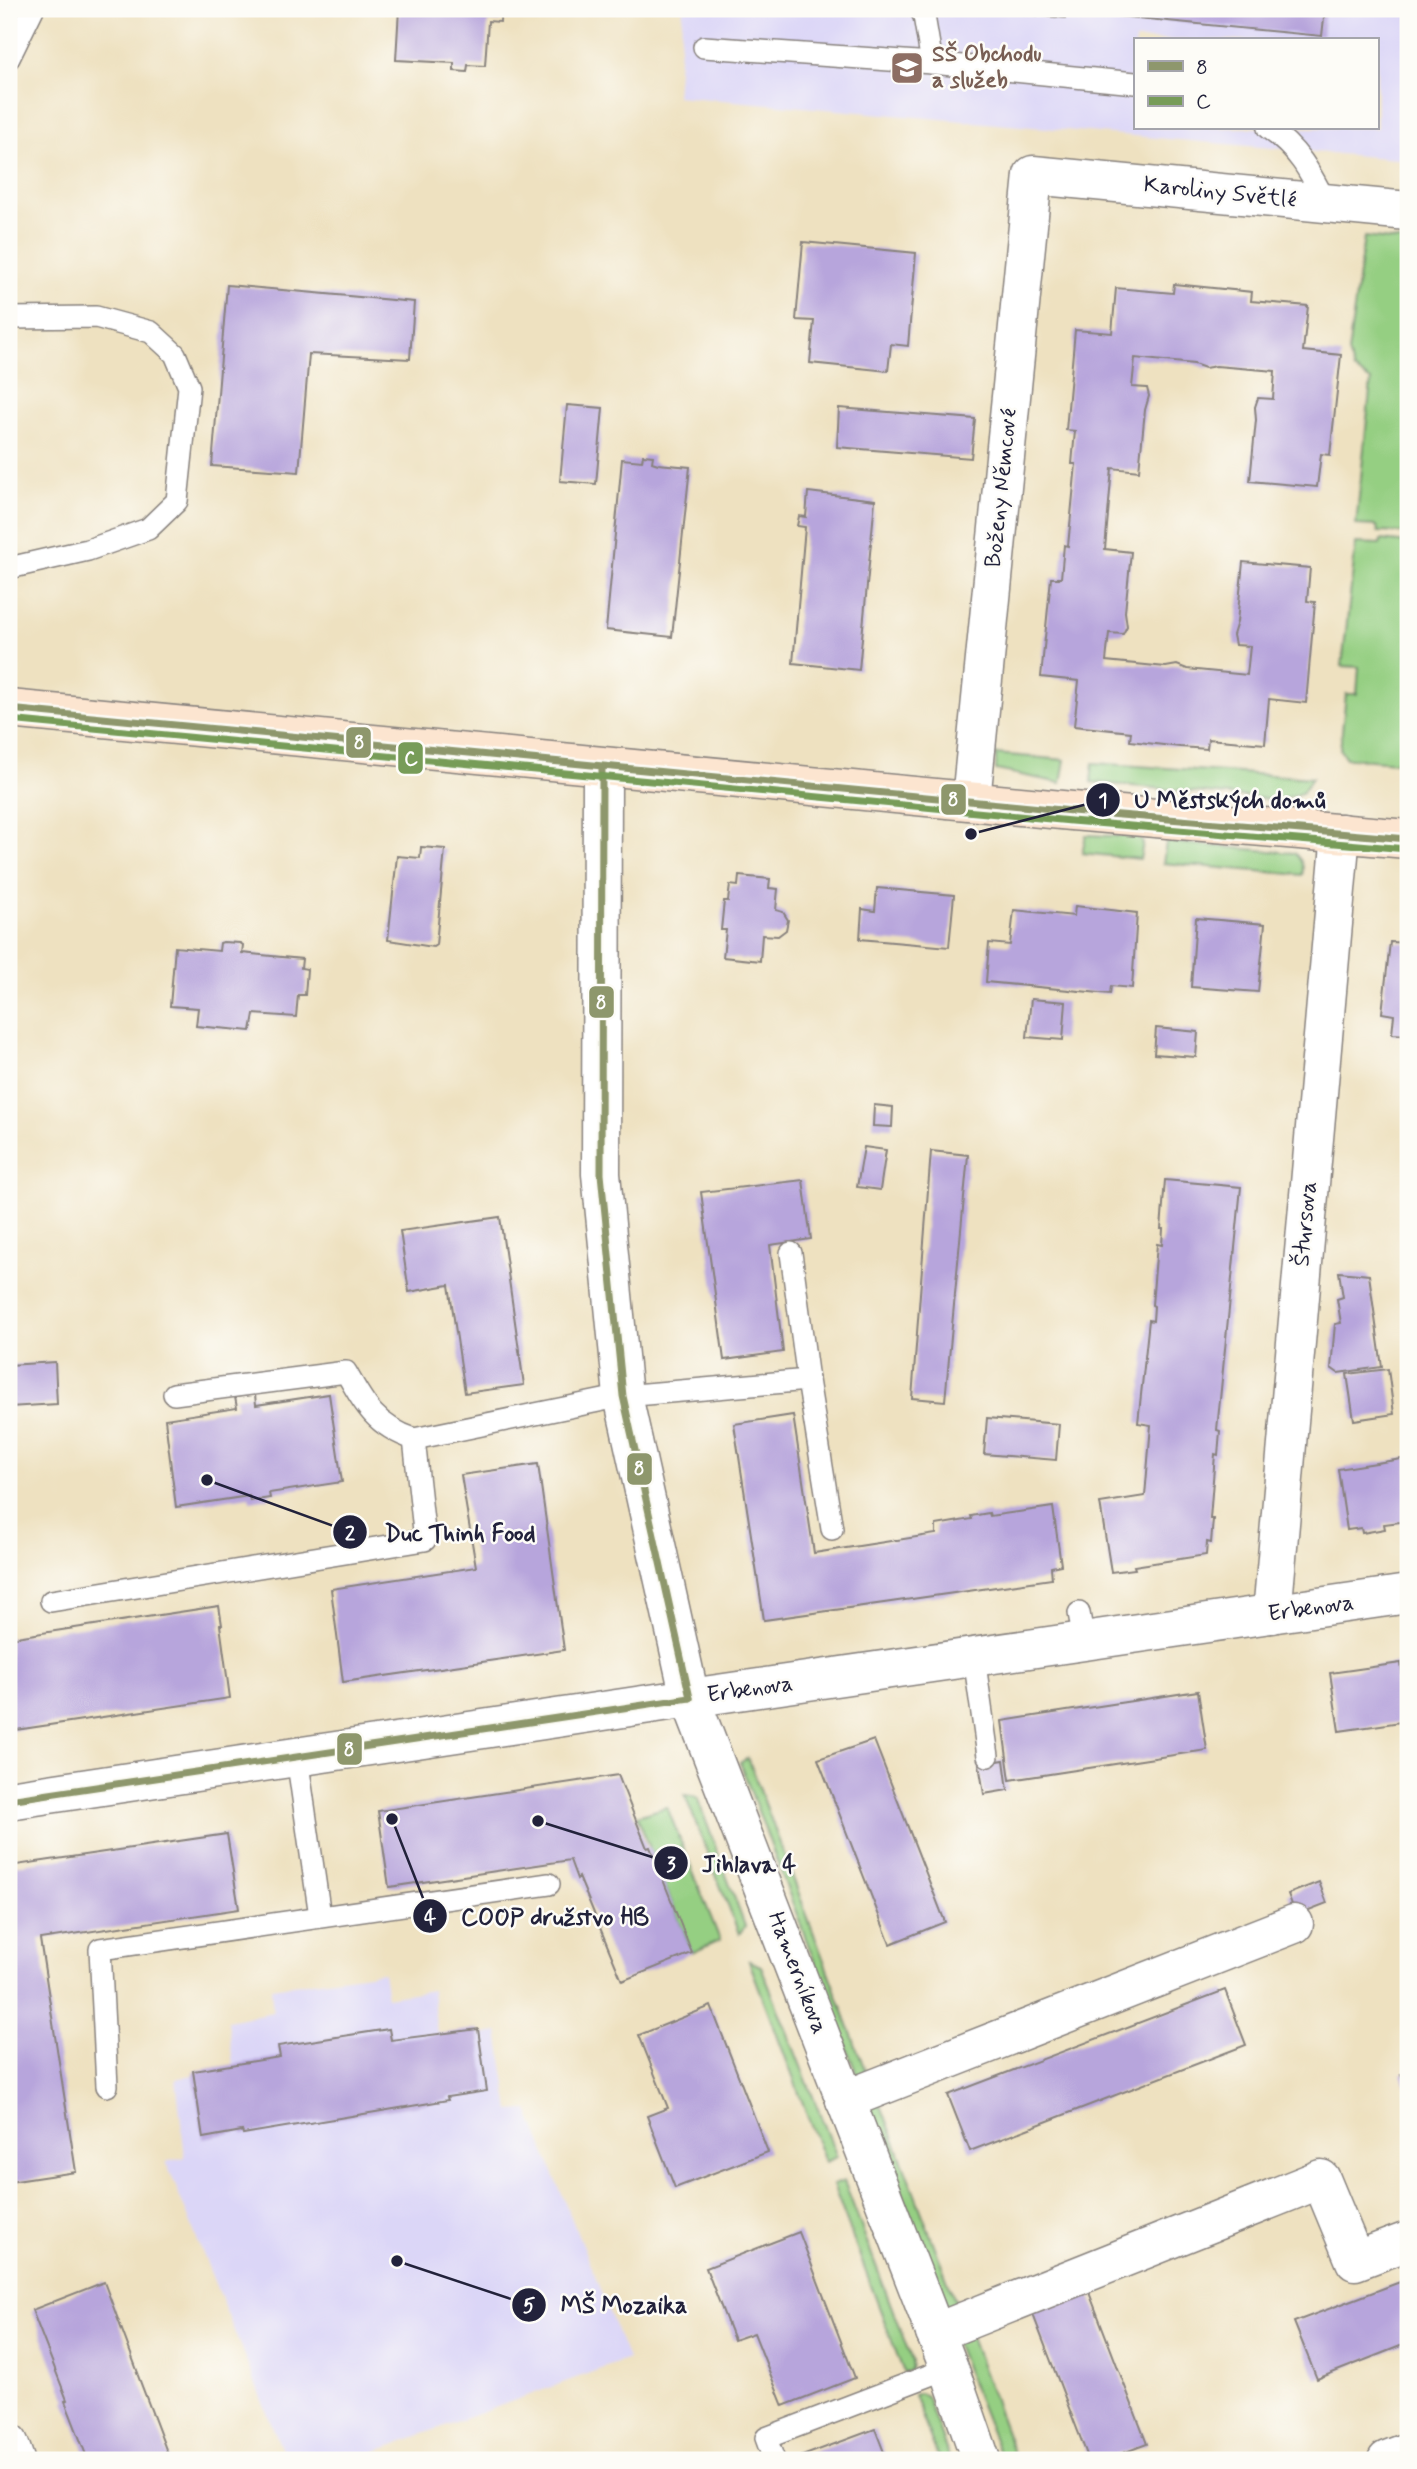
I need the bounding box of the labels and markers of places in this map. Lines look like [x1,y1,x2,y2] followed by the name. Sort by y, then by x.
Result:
[932,40,1041,96] place label: SŠ Obchodu a služeb
[888,49,926,87] school or university icon: SŠ Obchodu a služeb
[1085,777,1339,822] callout: U Městských domů
[333,1510,552,1555] callout: Duc Thinh Food
[653,1841,810,1886] callout: Jihlava 4
[412,1894,663,1939] callout: COOP družstvo HB
[512,2282,701,2327] callout: MŠ Mozaika

